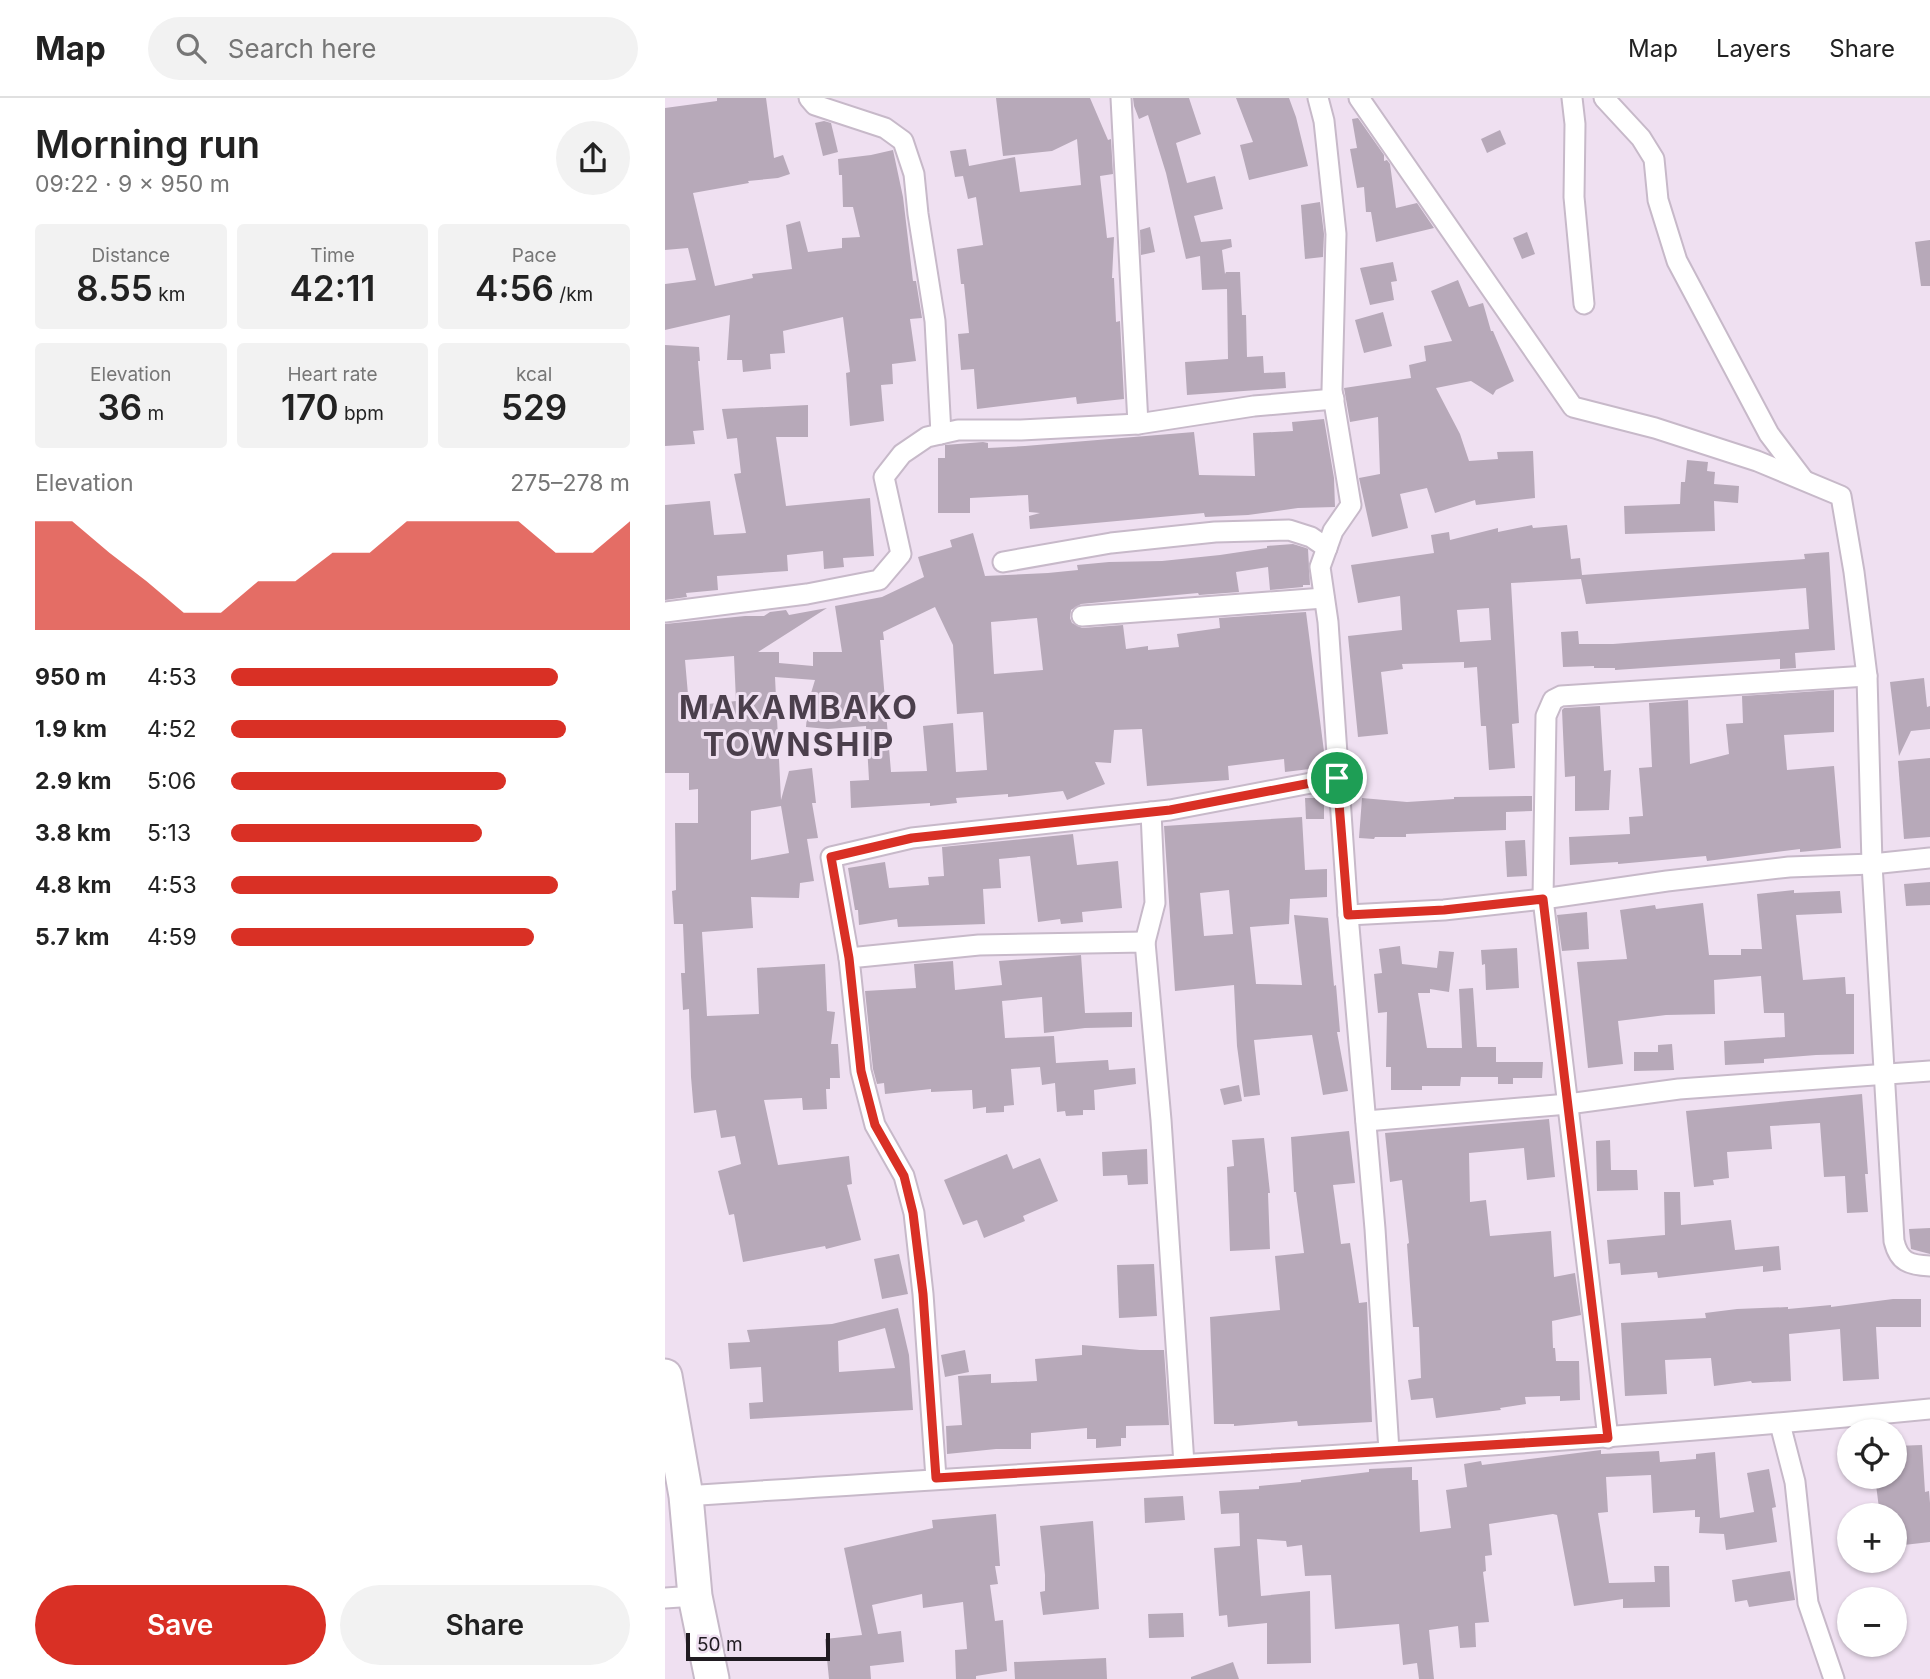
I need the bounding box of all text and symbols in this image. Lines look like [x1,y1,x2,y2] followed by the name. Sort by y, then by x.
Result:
[148,17,638,80] search box
[35,28,106,68] text: Map
[172,29,210,67] icon: search
[228,33,376,64] text: Search here
[1628,34,1678,63] text: Map
[1716,34,1791,63] text: Layers
[1829,34,1895,63] text: Share
[35,121,260,167] text: Morning run
[556,121,630,195] button: share
[35,170,230,198] text: 09:22 · 9 × 950 m
[92,244,170,267] text: Distance
[310,244,355,267] text: Time
[512,244,557,267] text: Pace
[76,267,153,309] text: 8.55
[290,267,375,309] text: 42:11
[475,267,554,309] text: 4:56
[153,283,185,306] text: km
[554,283,593,306] text: /km
[90,363,172,386] text: Elevation
[287,363,377,386] text: Heart rate
[516,363,552,386] text: kcal
[98,386,142,428] text: 36
[281,386,339,428] text: 170
[501,386,567,428] text: 529
[142,402,164,425] text: m
[339,402,384,425] text: bpm
[35,469,134,497] text: Elevation
[510,469,630,497] text: 275–278 m
[35,663,107,691] text: 950 m
[147,663,197,691] text: 4:53
[679,688,919,764] district label: MAKAMBAKO TOWNSHIP
[35,715,107,743] text: 1.9 km
[147,715,197,743] text: 4:52
[1307,748,1367,808] pin
[1318,759,1356,797] icon: arrive
[35,767,112,795] text: 2.9 km
[147,767,196,795] text: 5:06
[35,819,111,847] text: 3.8 km
[147,819,191,847] text: 5:13
[35,871,112,899] text: 4.8 km
[147,871,197,899] text: 4:53
[35,923,109,951] text: 5.7 km
[147,923,197,951] text: 4:59
[1837,1419,1907,1657] map controls
[1837,1419,1907,1489] button: locate
[1837,1503,1907,1573] button: +
[35,1585,326,1665] button: Save
[340,1585,630,1665] button: Share
[1837,1587,1907,1657] button: −
[686,1630,829,1662] scale bar
[697,1633,743,1656] text: 50 m

